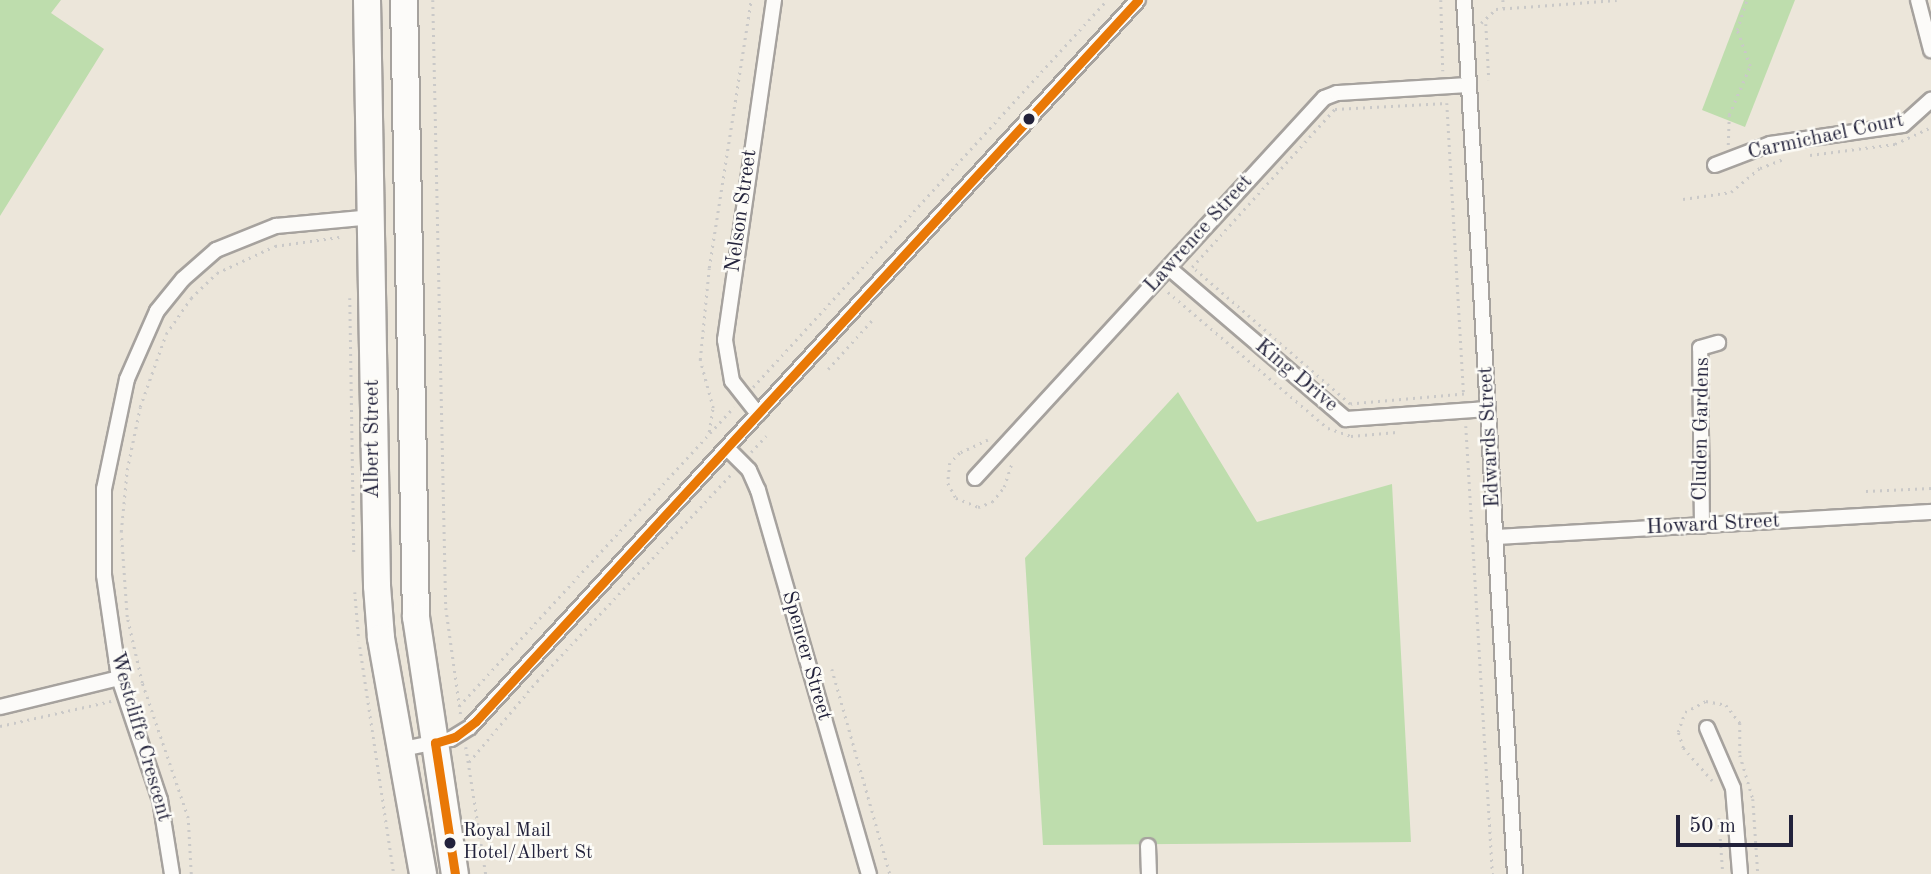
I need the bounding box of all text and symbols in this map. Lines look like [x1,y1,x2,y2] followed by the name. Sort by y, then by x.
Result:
[1746,108,1906,166] street label: Carmichael Court
[1022,112,1036,126] unlabelled marker
[721,148,763,274] street label: Nelson Street
[1139,170,1259,298] street label: Lawrence Street
[1249,334,1343,418] street label: King Drive
[1688,357,1716,501] street label: Cluden Gardens
[1474,366,1506,508] street label: Edwards Street
[360,379,386,499] street label: Albert Street
[1646,509,1780,541] street label: Howard Street
[775,588,837,724] street label: Spencer Street
[104,649,176,825] street label: Westcliffe Crescent
[1679,800,1796,844] scale bar
[1689,816,1736,837] text: 50 m
[463,821,593,865] place label: Royal Mail Hotel/Albert St
[443,836,457,850] marker: Royal Mail Hotel/Albert St

